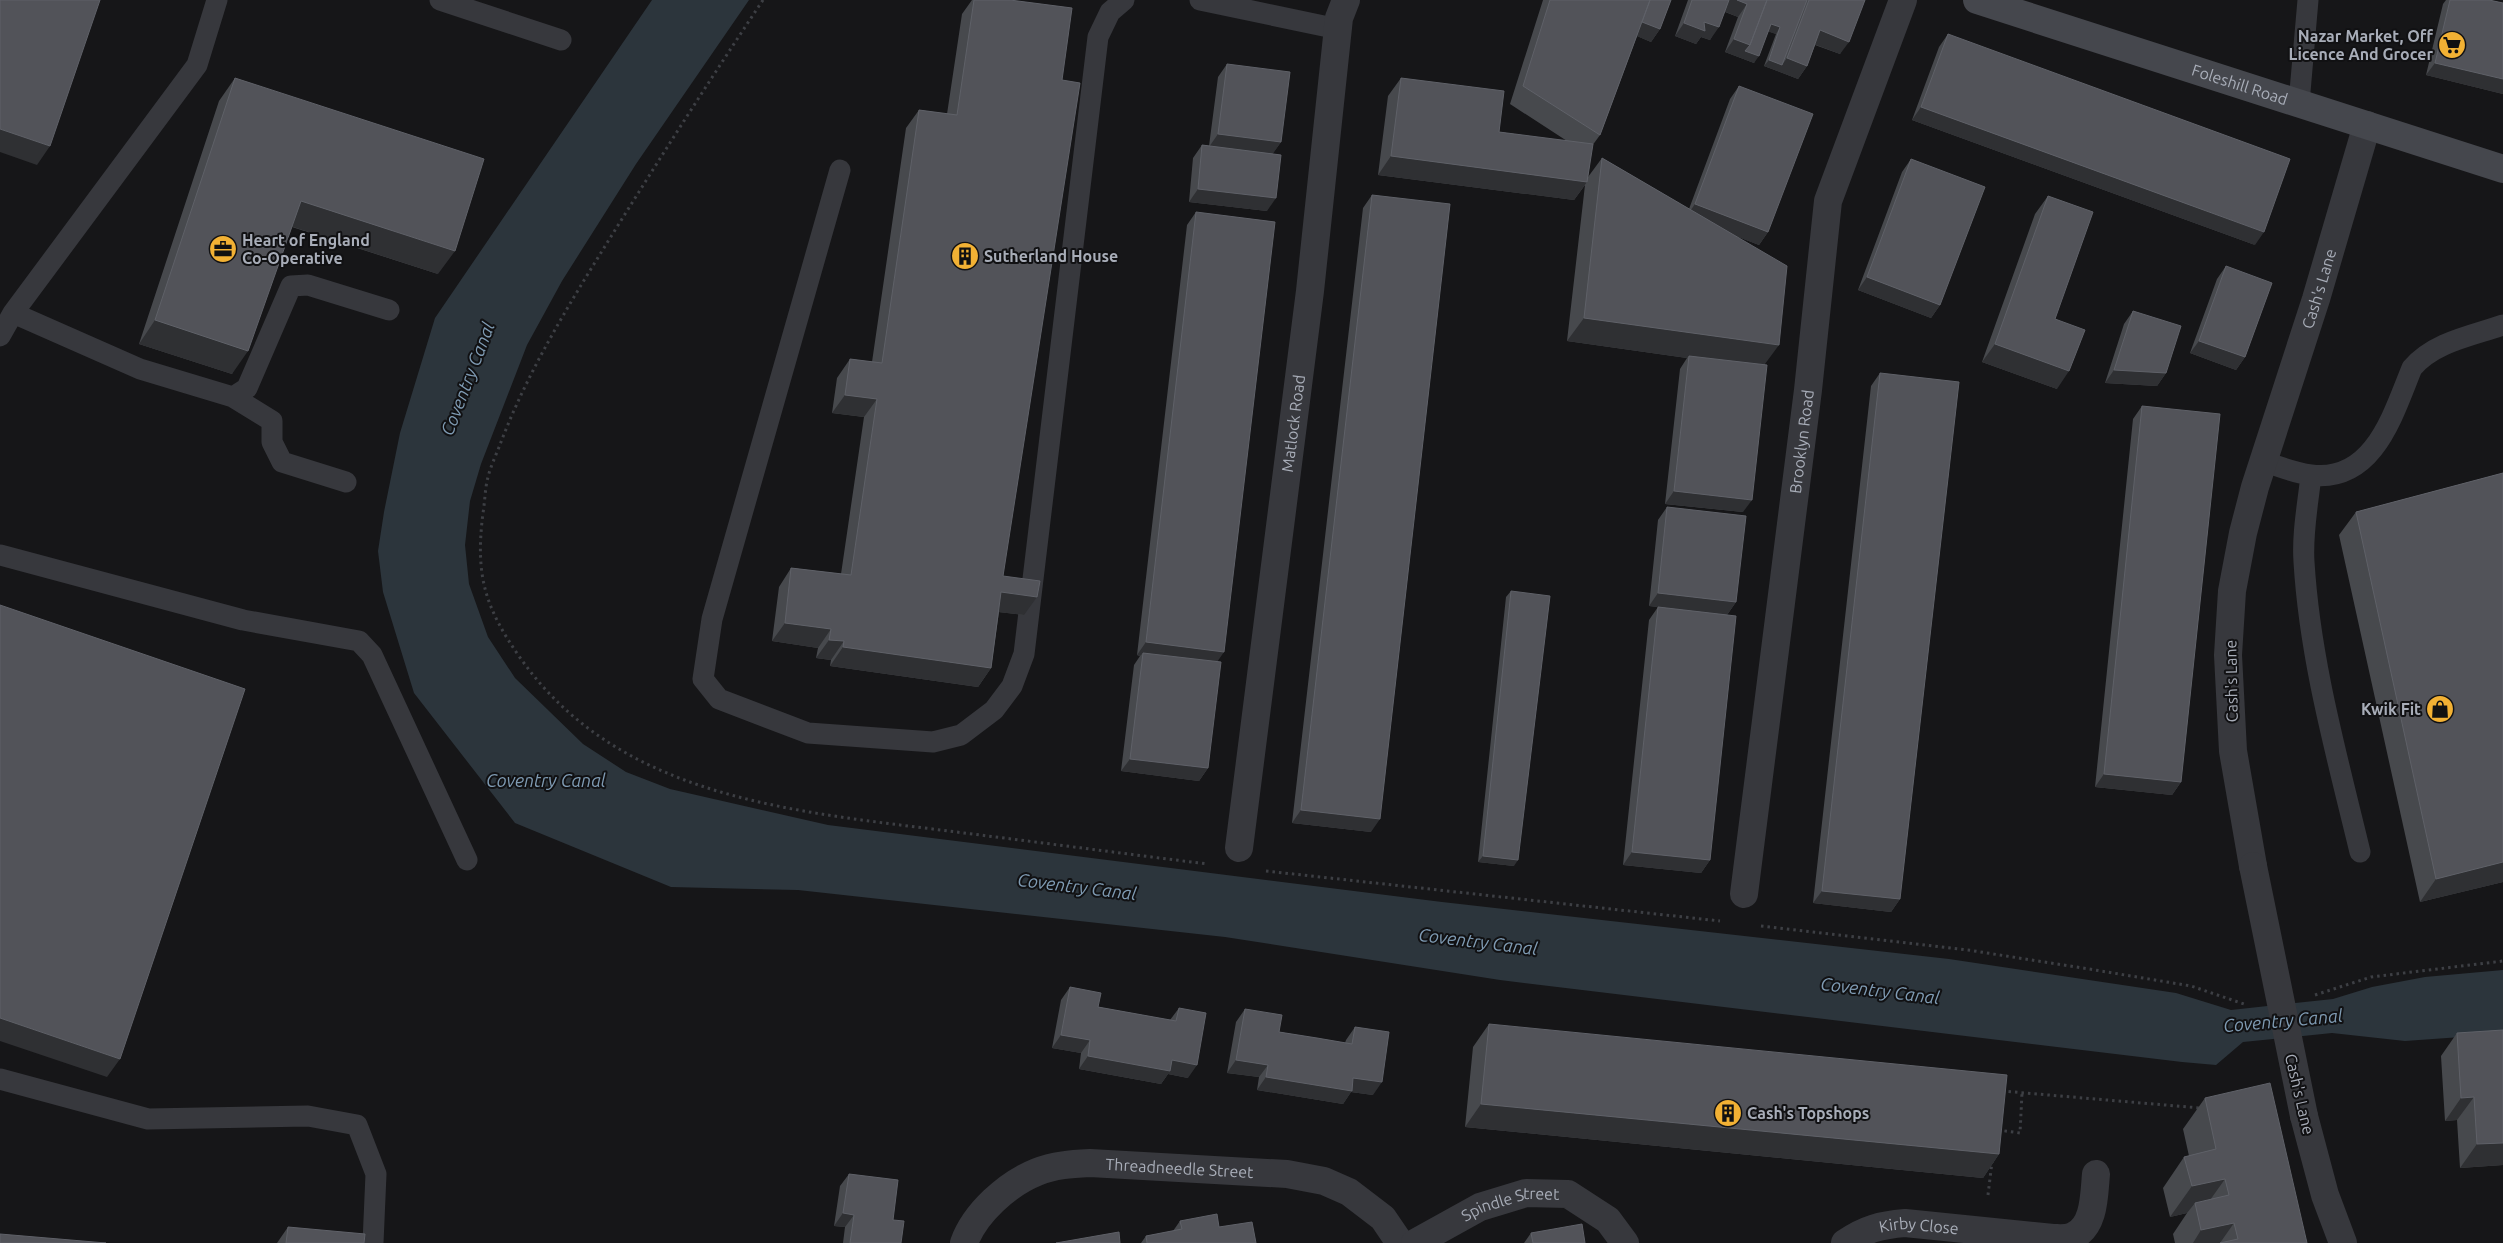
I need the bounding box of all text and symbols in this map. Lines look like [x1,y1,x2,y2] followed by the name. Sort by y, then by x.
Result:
[2289,27,2434,63] place label: Nazar Market, Off Licence And Grocer
[2437,30,2467,60] supermarket icon: Nazar Market, Off Licence And Grocer
[2190,61,2290,108] street label: Foleshill Road
[242,231,370,267] place label: Heart of England Co-Operative
[208,234,238,264] office icon: Heart of England Co-Operative
[950,241,980,271] building icon: Sutherland House
[2298,246,2339,331] street label: Cash's Lane
[984,247,1118,265] place label: Sutherland House
[436,319,498,438] water label: Coventry Canal
[1278,374,1308,473] street label: Matlock Road
[1786,389,1817,495] street label: Brooklyn Road
[2221,640,2241,722] street label: Cash's Lane
[2425,694,2455,724] shop icon: Kwik Fit
[2361,700,2421,718] place label: Kwik Fit
[486,770,606,790] water label: Coventry Canal
[1016,869,1138,903] water label: Coventry Canal
[1417,924,1539,958] water label: Coventry Canal
[1819,973,1941,1007] water label: Coventry Canal
[2222,1005,2344,1035] water label: Coventry Canal
[2282,1052,2318,1136] street label: Cash's Lane
[1713,1098,1743,1128] building icon: Cash's Topshops
[1747,1104,1869,1122] place label: Cash's Topshops
[1105,1155,1255,1181] street label: Threadneedle Street
[1458,1184,1560,1225] street label: Spindle Street
[1877,1214,1959,1237] street label: Kirby Close

